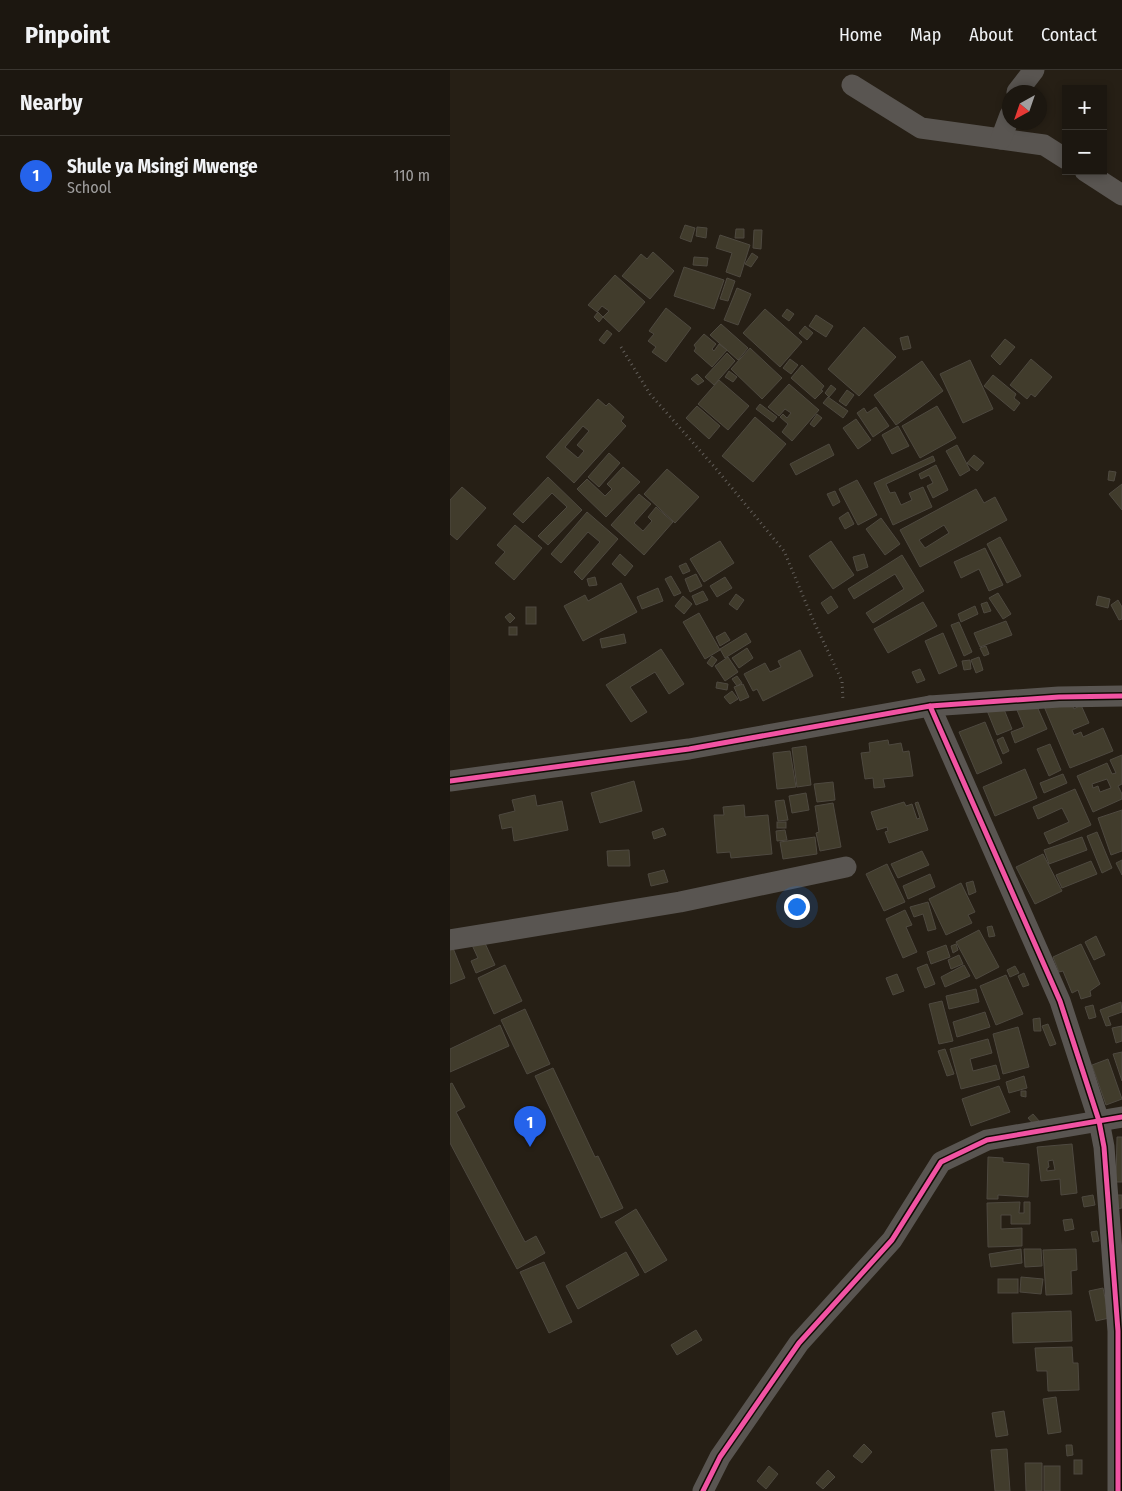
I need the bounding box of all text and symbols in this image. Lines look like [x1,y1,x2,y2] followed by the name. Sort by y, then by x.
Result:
[25,21,110,49] text: Pinpoint
[839,24,882,46] text: Home
[910,24,941,46] text: Map
[969,24,1013,46] text: About
[1041,24,1097,46] text: Contact
[1002,85,1047,130] north arrow
[1062,85,1107,175] map controls
[1062,85,1107,130] button: +
[20,90,82,116] text: Nearby
[1062,130,1107,175] button: −
[67,155,258,178] text: Shule ya Msingi Mwenge
[33,166,39,185] text: 1
[393,166,430,185] text: 110 m
[67,178,111,197] text: School
[784,894,810,920] your location
[514,1106,546,1147] pin: 1

